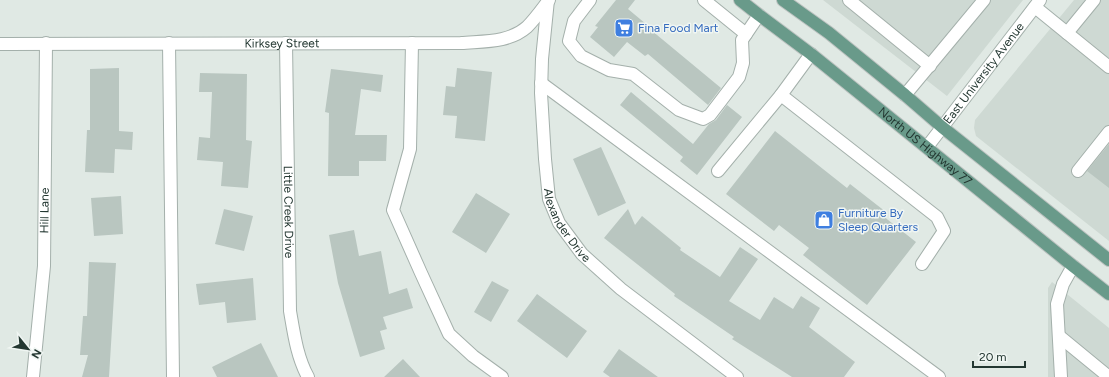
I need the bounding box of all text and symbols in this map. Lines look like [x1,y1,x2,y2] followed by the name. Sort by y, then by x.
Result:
[613,17,635,39] supermarket icon: Fina Food Mart
[940,20,1027,127] street label: East University Avenue
[638,21,719,35] place label: Fina Food Mart
[245,36,320,50] street label: Kirksey Street
[875,104,975,189] street label: North US Highway 77
[281,166,296,259] street label: Little Creek Drive
[37,187,52,233] street label: Hill Lane
[541,188,594,265] street label: Alexander Drive
[838,206,919,234] place label: Furniture By Sleep Quarters
[813,209,835,231] shop icon: Furniture By Sleep Quarters
[8,329,48,369] north arrow
[973,343,1025,369] scale bar
[28,347,44,361] text: N
[979,350,1007,364] text: 20 m

